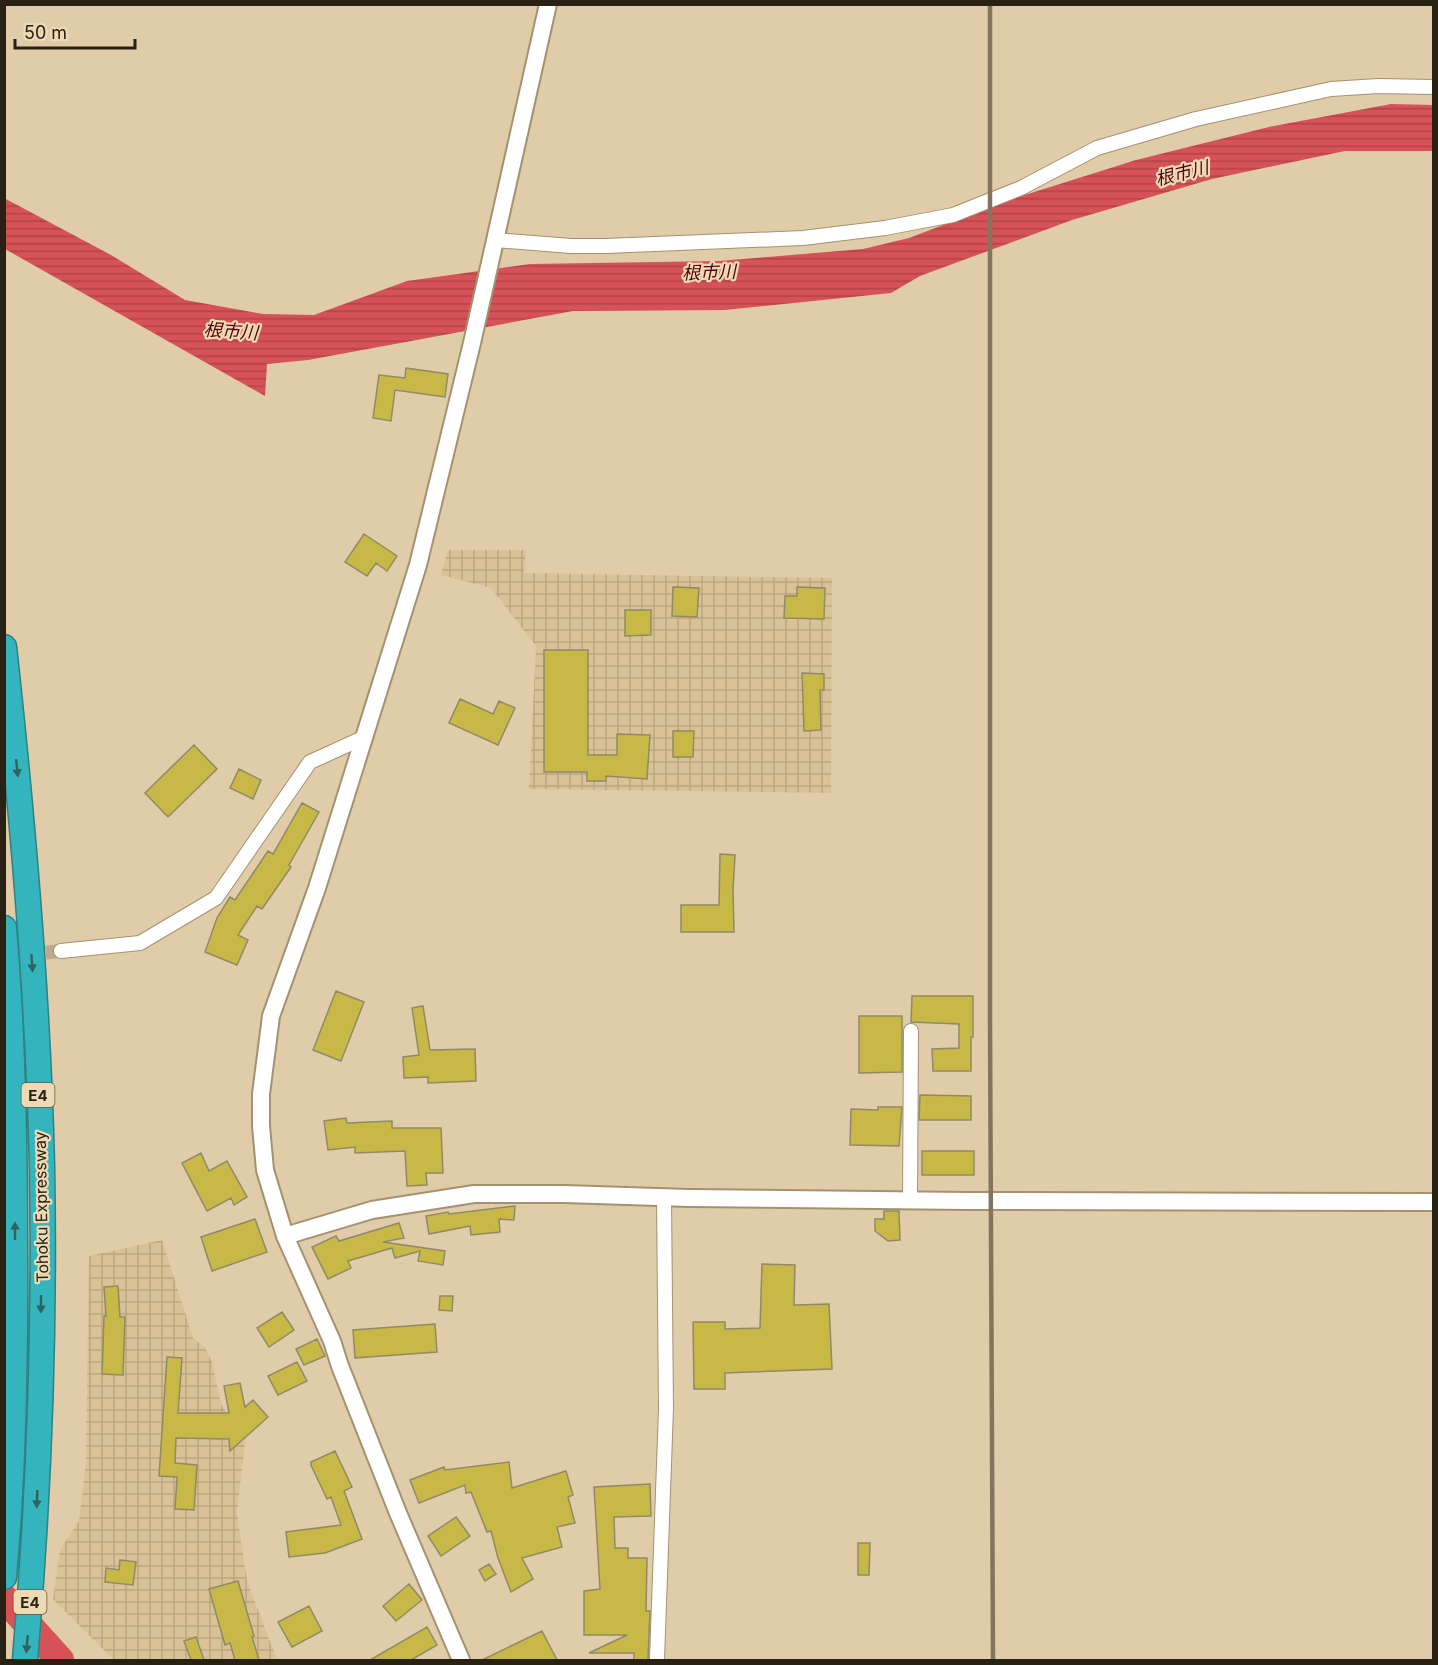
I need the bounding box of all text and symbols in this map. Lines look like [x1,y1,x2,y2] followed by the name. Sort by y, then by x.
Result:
[15,12,135,50] scale bar
[24,22,67,43] text: 50 m
[1153,156,1213,190] water label: 根市川
[682,260,738,283] water label: 根市川
[203,319,261,343] water label: 根市川
[12,759,22,778] one-way arrow
[28,953,37,972] one-way arrow
[22,1083,54,1107] road number: E4
[30,1131,52,1283] street label: Tohoku Expressway
[10,1222,20,1241] one-way arrow
[36,1295,46,1314] one-way arrow
[32,1490,41,1509] one-way arrow
[14,1590,46,1614] road number: E4
[22,1635,31,1654] one-way arrow

